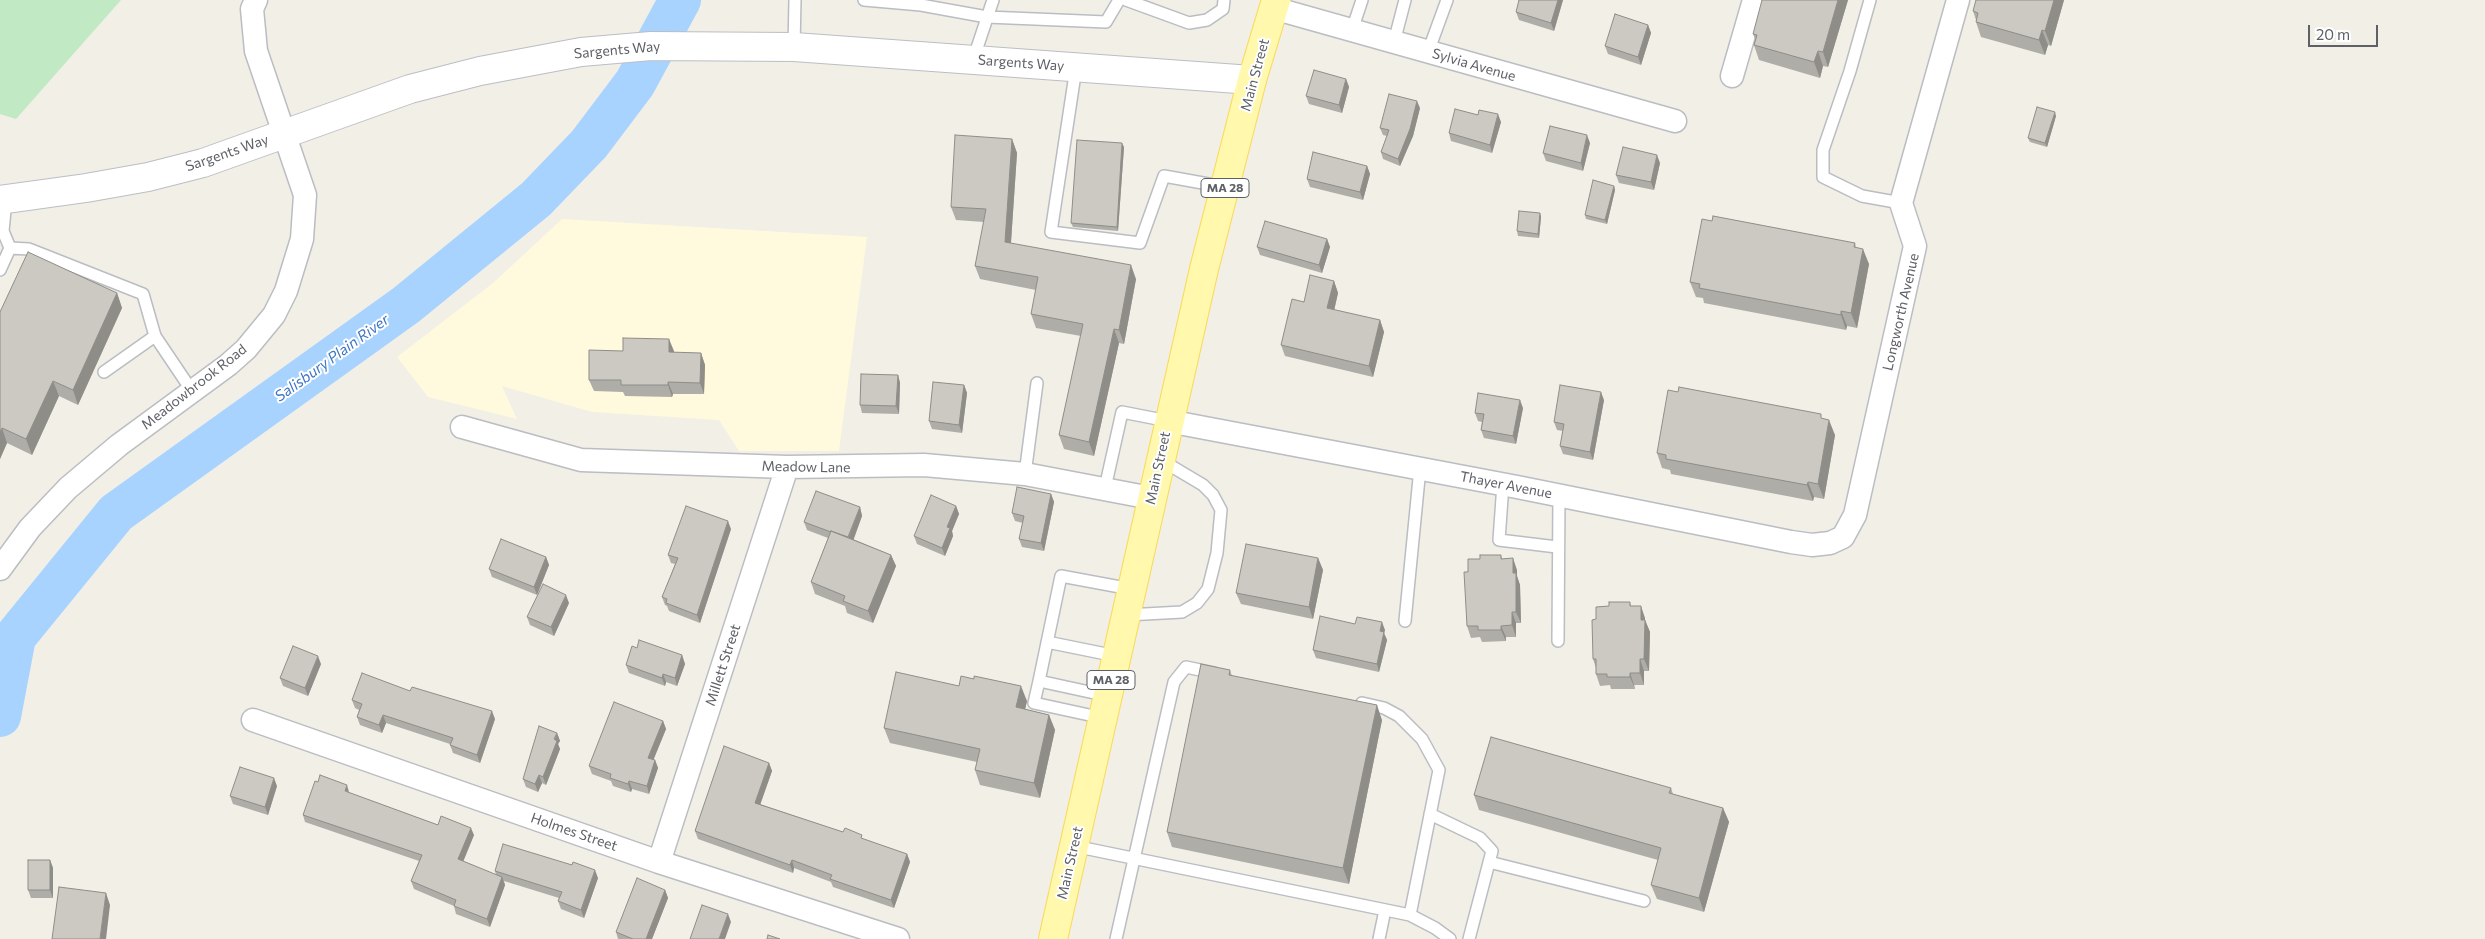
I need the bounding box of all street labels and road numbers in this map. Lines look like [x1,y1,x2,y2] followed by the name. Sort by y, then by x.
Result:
[1237,37,1273,113] street label: Main Street
[573,38,661,62] street label: Sargents Way
[1430,45,1518,85] street label: Sylvia Avenue
[977,52,1065,74] street label: Sargents Way
[183,131,271,175] street label: Sargents Way
[1201,178,1249,198] road number: MA 28
[1879,252,1923,372] street label: Longworth Avenue
[138,341,250,433] street label: Meadowbrook Road
[1142,430,1174,506] street label: Main Street
[761,458,851,476] street label: Meadow Lane
[1459,468,1553,502] street label: Thayer Avenue
[702,622,744,708] street label: Millett Street
[1087,670,1135,690] road number: MA 28
[528,809,620,855] street label: Holmes Street
[1053,825,1087,901] street label: Main Street

